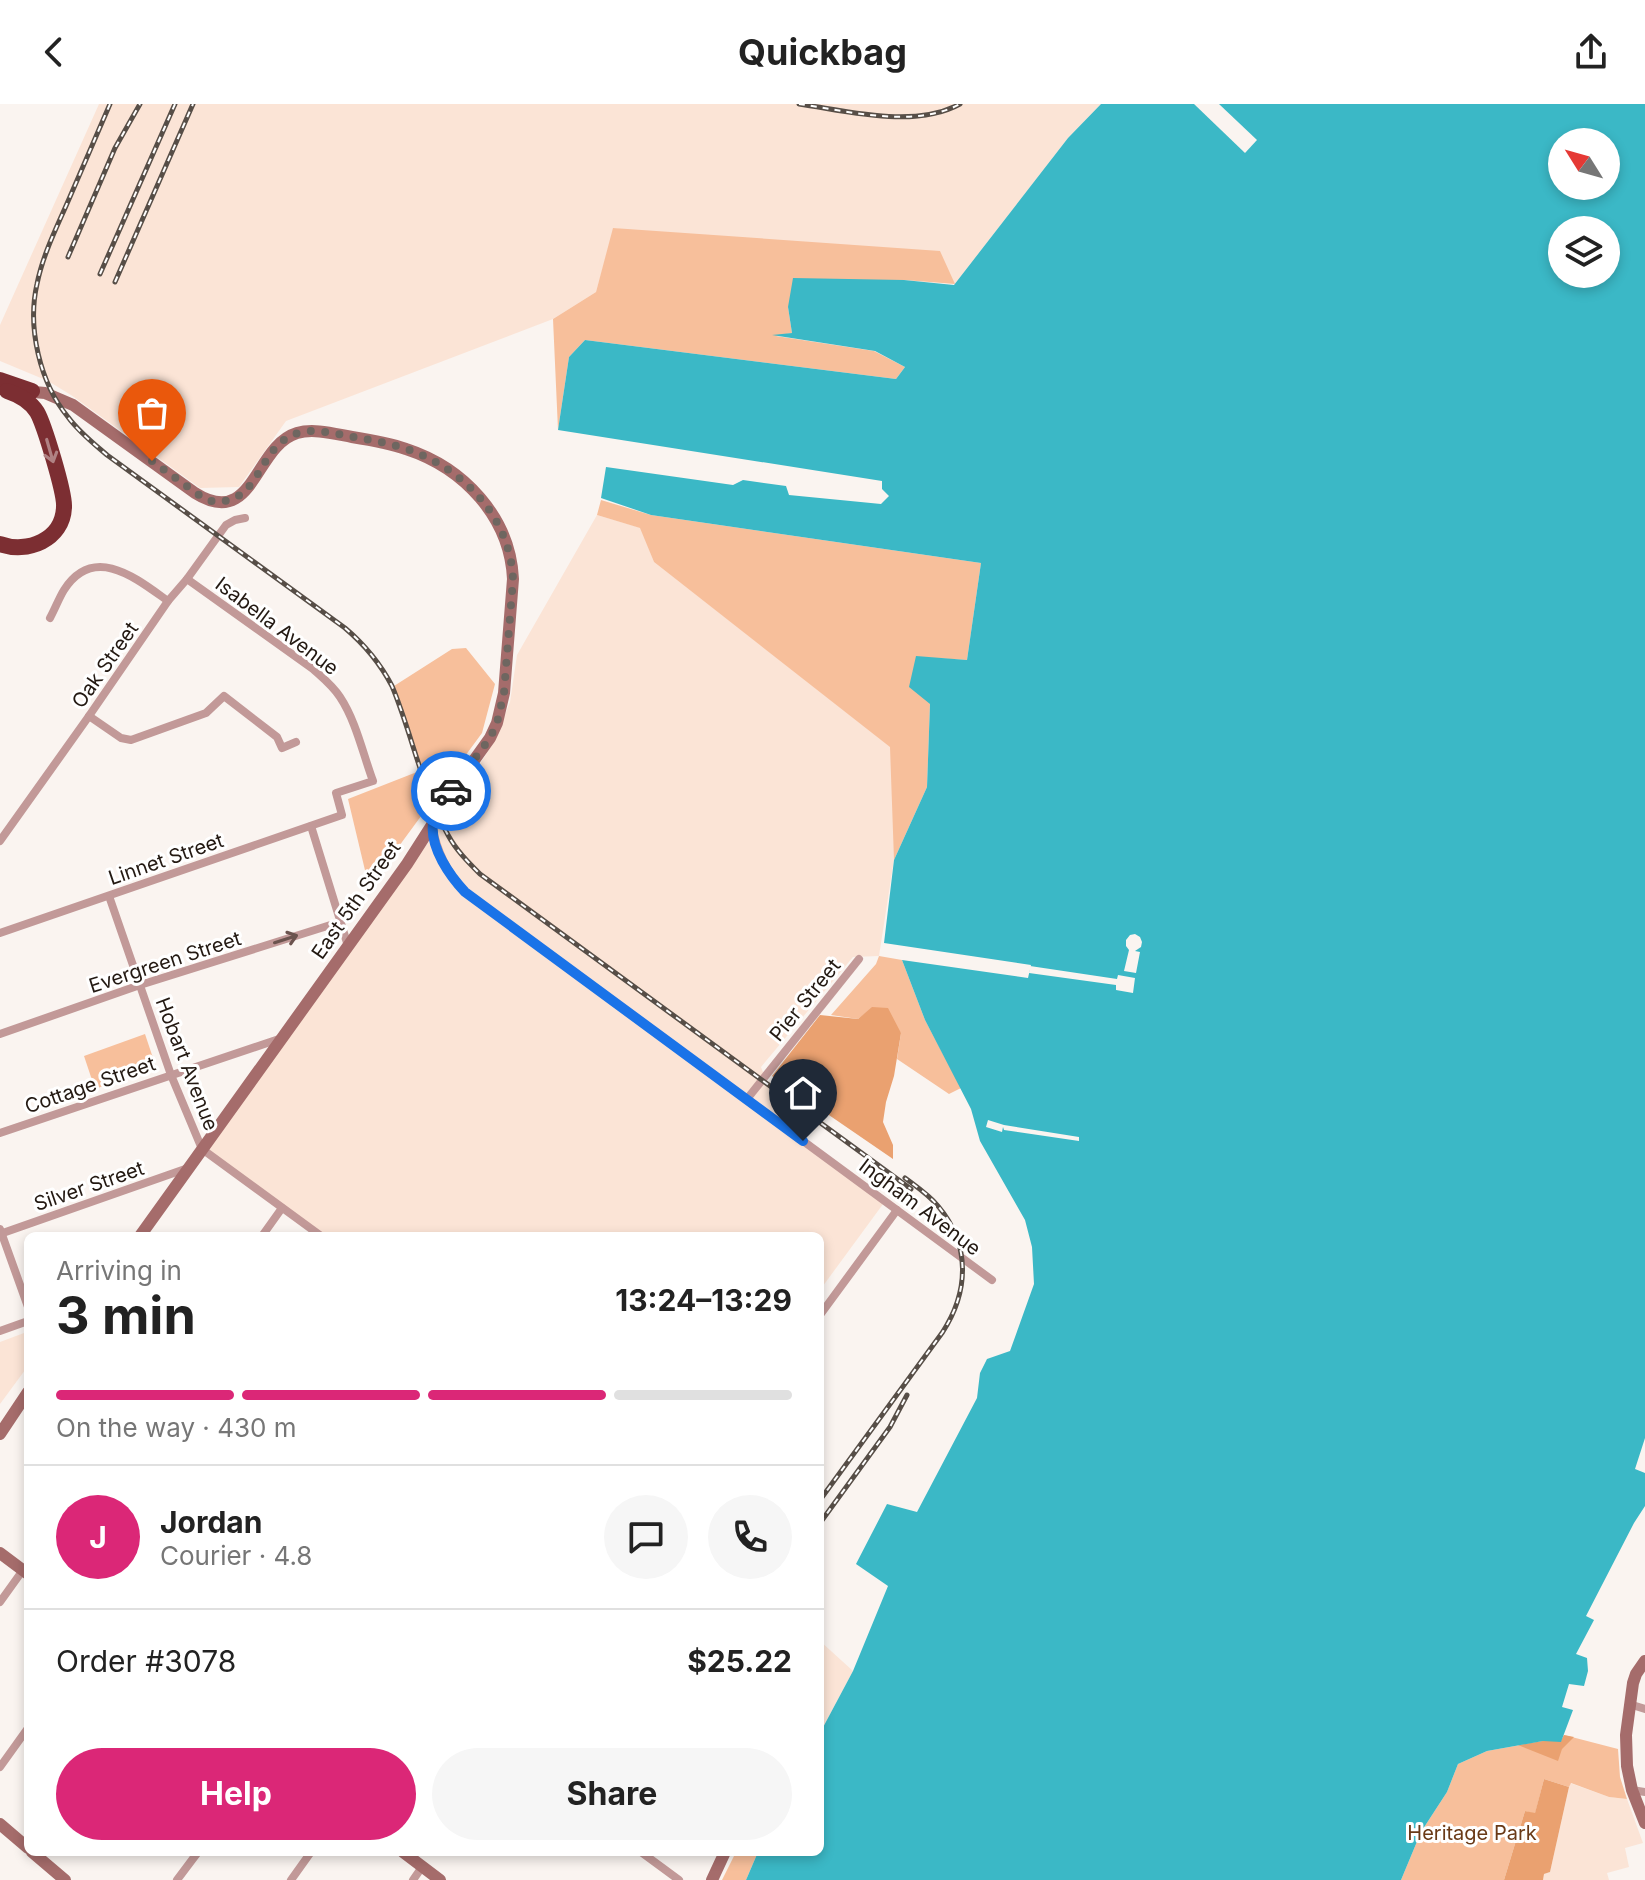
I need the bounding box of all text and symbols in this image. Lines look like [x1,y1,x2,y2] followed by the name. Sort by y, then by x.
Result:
[32,30,76,74] icon: back
[738,30,907,74] text: Quickbag
[1569,30,1613,74] icon: share
[1548,128,1620,200] north arrow
[1548,128,1620,288] map controls
[1548,216,1620,288] button: layers
[118,379,186,461] pin
[130,391,174,435] icon: bag
[43,437,58,463] one-way arrow
[211,572,343,680] street label: Isabella Avenue
[67,617,144,713] street label: Oak Street
[411,751,491,831] courier
[429,769,473,813] icon: car
[105,828,227,890] street label: Linnet Street
[306,836,406,964] street label: East 5th Street
[86,926,244,998] street label: Evergreen Street
[273,931,299,946] one-way arrow
[765,954,846,1046] street label: Pier Street
[151,994,223,1134] street label: Hobart Avenue
[22,1051,159,1119] street label: Cottage Street
[769,1059,837,1141] pin
[781,1071,825,1115] icon: home
[855,1154,985,1260] street label: Ingham Avenue
[31,1156,148,1216] street label: Silver Street
[56,1255,182,1286] text: Arriving in
[615,1282,792,1318] text: 13:24–13:29
[56,1284,196,1347] text: 3 min
[56,1412,296,1443] text: On the way · 430 m
[604,1495,688,1579] button: chat
[708,1495,792,1579] button: phone
[160,1504,262,1540] text: Jordan
[89,1519,107,1555] text: J
[160,1540,312,1571] text: Courier · 4.8
[56,1643,236,1679] text: Order #3078
[687,1643,792,1679] text: $25.22
[56,1748,416,1840] button: Help
[432,1748,792,1840] button: Share
[1407,1821,1537,1845] park label: Heritage Park

